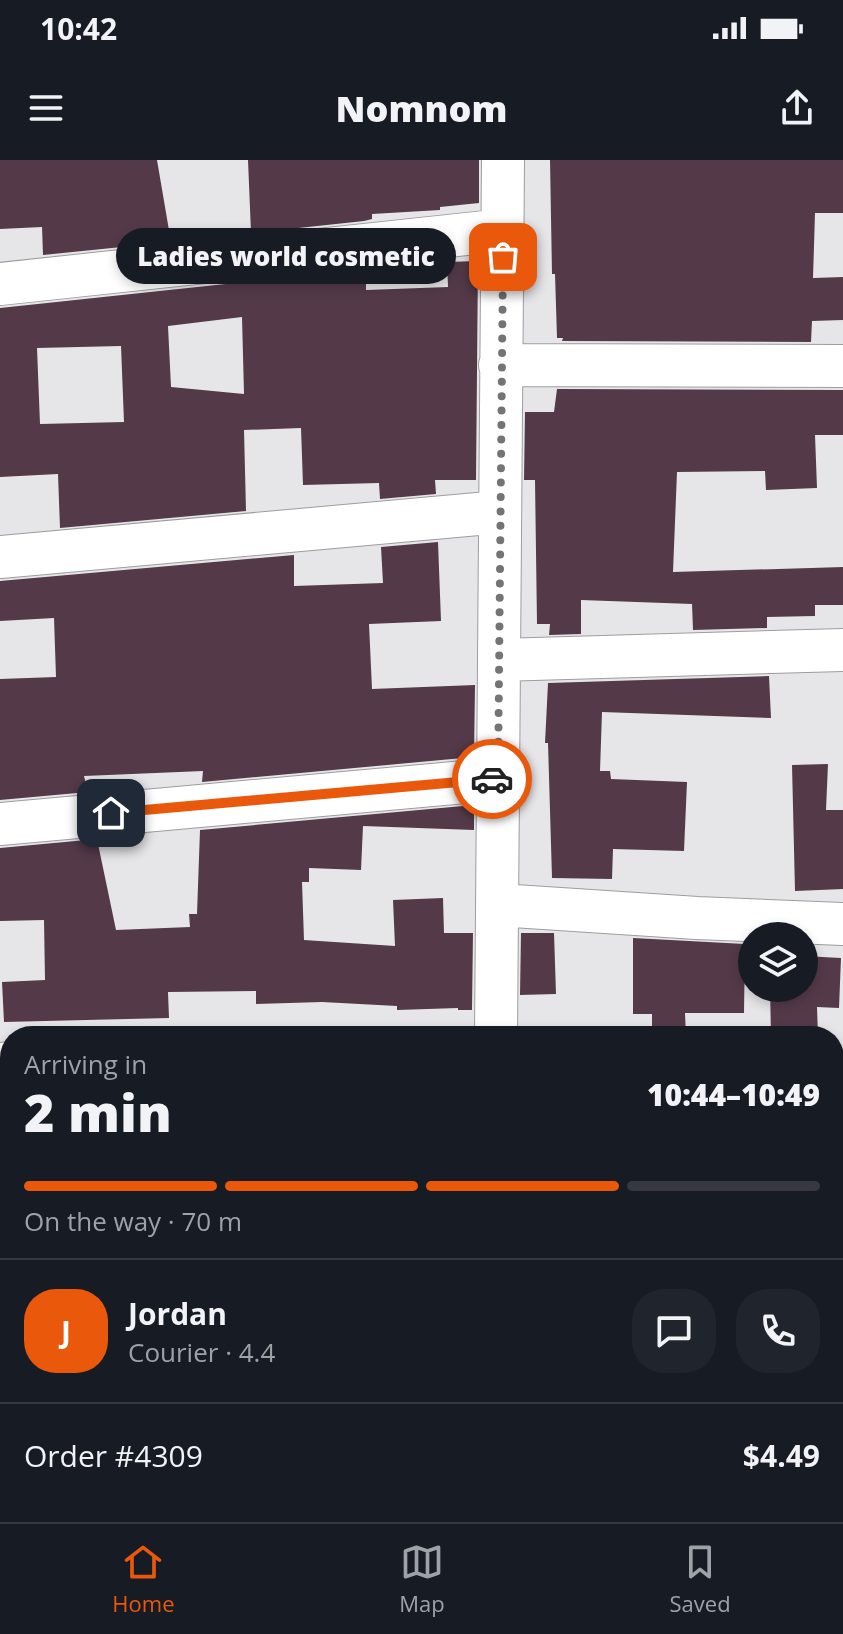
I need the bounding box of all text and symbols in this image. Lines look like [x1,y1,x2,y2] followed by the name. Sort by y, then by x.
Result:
[40,8,117,49] text: 10:42
[335,84,508,133] text: Nomnom
[24,86,68,130] icon: menu
[775,86,819,130] icon: share
[469,223,537,291] pin
[115,229,455,285] callout: Ladies world cosmetic
[481,235,525,279] icon: bag
[137,238,435,274] text: Ladies world cosmetic
[452,739,532,819] courier
[470,757,514,801] icon: car
[77,779,145,847] pin
[89,791,133,835] icon: home
[738,922,818,1002] map controls
[738,922,818,1002] button: layers
[24,1046,147,1082] text: Arriving in
[647,1074,820,1115] text: 10:44–10:49
[24,1076,172,1147] text: 2 min
[24,1203,242,1239] text: On the way · 70 m
[632,1289,716,1373] button: chat
[736,1289,820,1373] button: phone
[128,1293,227,1334] text: Jordan
[61,1311,71,1352] text: J
[128,1334,275,1370] text: Courier · 4.4
[24,1435,203,1476] text: Order #4309
[743,1435,820,1476] text: $4.49
[112,1540,175,1618] tab: Home
[399,1540,445,1618] tab: Map
[670,1540,731,1618] tab: Saved

